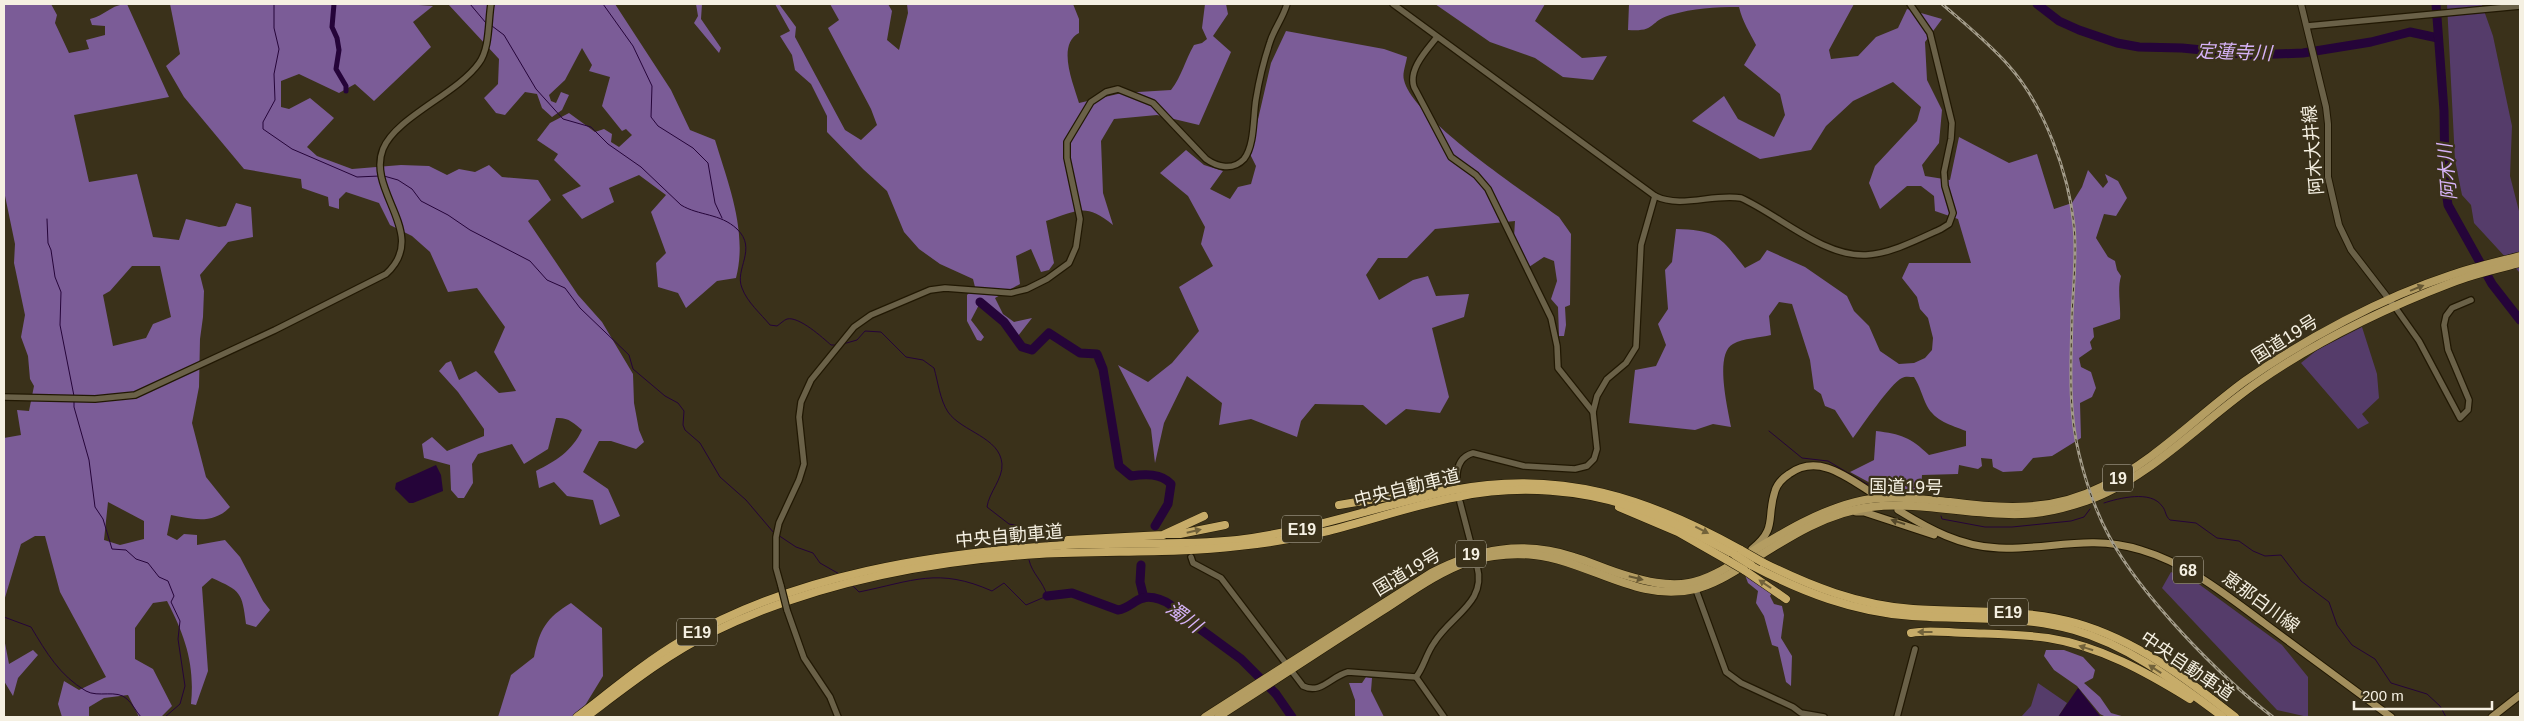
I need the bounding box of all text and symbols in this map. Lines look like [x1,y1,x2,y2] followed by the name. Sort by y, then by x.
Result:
[2196,40,2274,64] water label: 定蓮寺川
[2299,104,2327,196] street label: 阿木大井線
[2434,141,2460,201] water label: 阿木川
[2410,284,2425,292] one-way arrow
[2248,311,2322,367] street label: 国道19号
[2103,464,2133,492] road number: 19
[1352,465,1462,511] street label: 中央自動車道
[1869,476,1943,498] street label: 国道19号
[1282,516,1322,542] road number: E19
[1890,518,1905,526] one-way arrow
[954,521,1064,551] street label: 中央自動車道
[1695,526,1710,534] one-way arrow
[1187,527,1202,535] one-way arrow
[1456,540,1486,568] road number: 19
[1370,544,1444,600] street label: 国道19号
[2173,556,2203,584] road number: 68
[2219,567,2303,637] street label: 恵那白川線
[1628,574,1643,582] one-way arrow
[1758,579,1772,589] one-way arrow
[1162,597,1207,638] water label: 濁川
[1988,598,2028,626] road number: E19
[677,618,717,646] road number: E19
[1917,628,1933,636] one-way arrow
[2137,628,2237,704] street label: 中央自動車道
[2078,643,2093,651] one-way arrow
[2148,664,2162,673] one-way arrow
[2354,678,2492,710] scale bar
[2362,687,2404,704] text: 200 m

